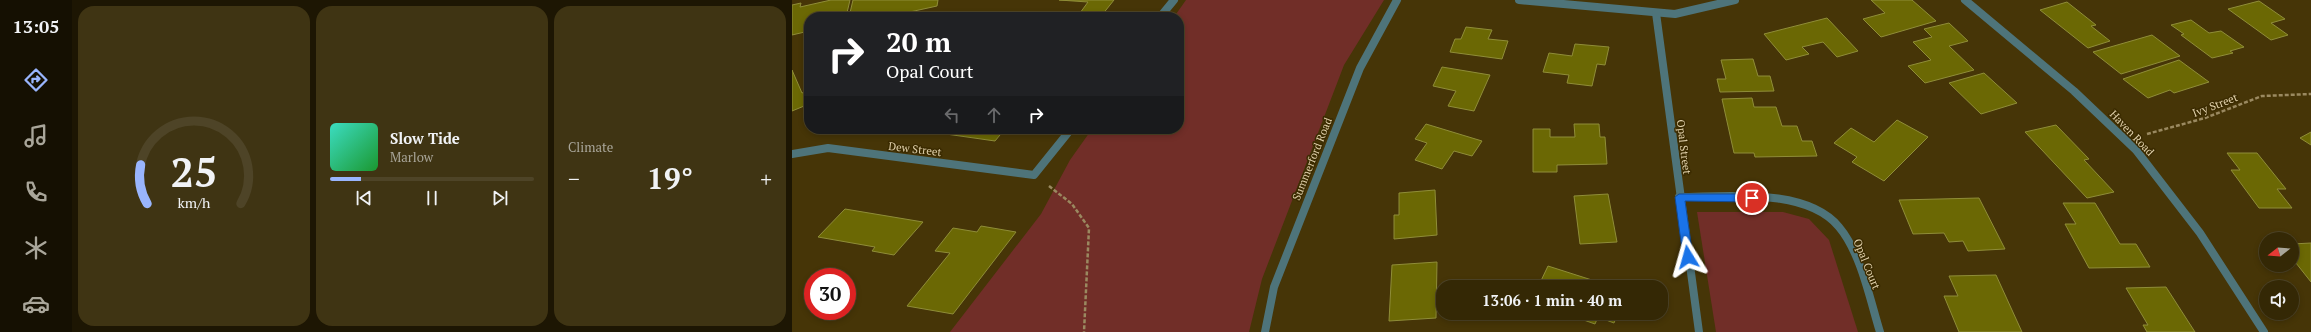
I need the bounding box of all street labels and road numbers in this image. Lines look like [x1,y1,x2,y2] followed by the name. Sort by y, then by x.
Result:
[2190,90,2240,120] street label: Ivy Street
[2107,107,2157,159] street label: Haven Road
[1289,116,1335,202] street label: Summerford Road
[1674,119,1694,175] street label: Opal Street
[888,139,942,159] street label: Dew Street
[1851,237,1883,291] street label: Opal Court

